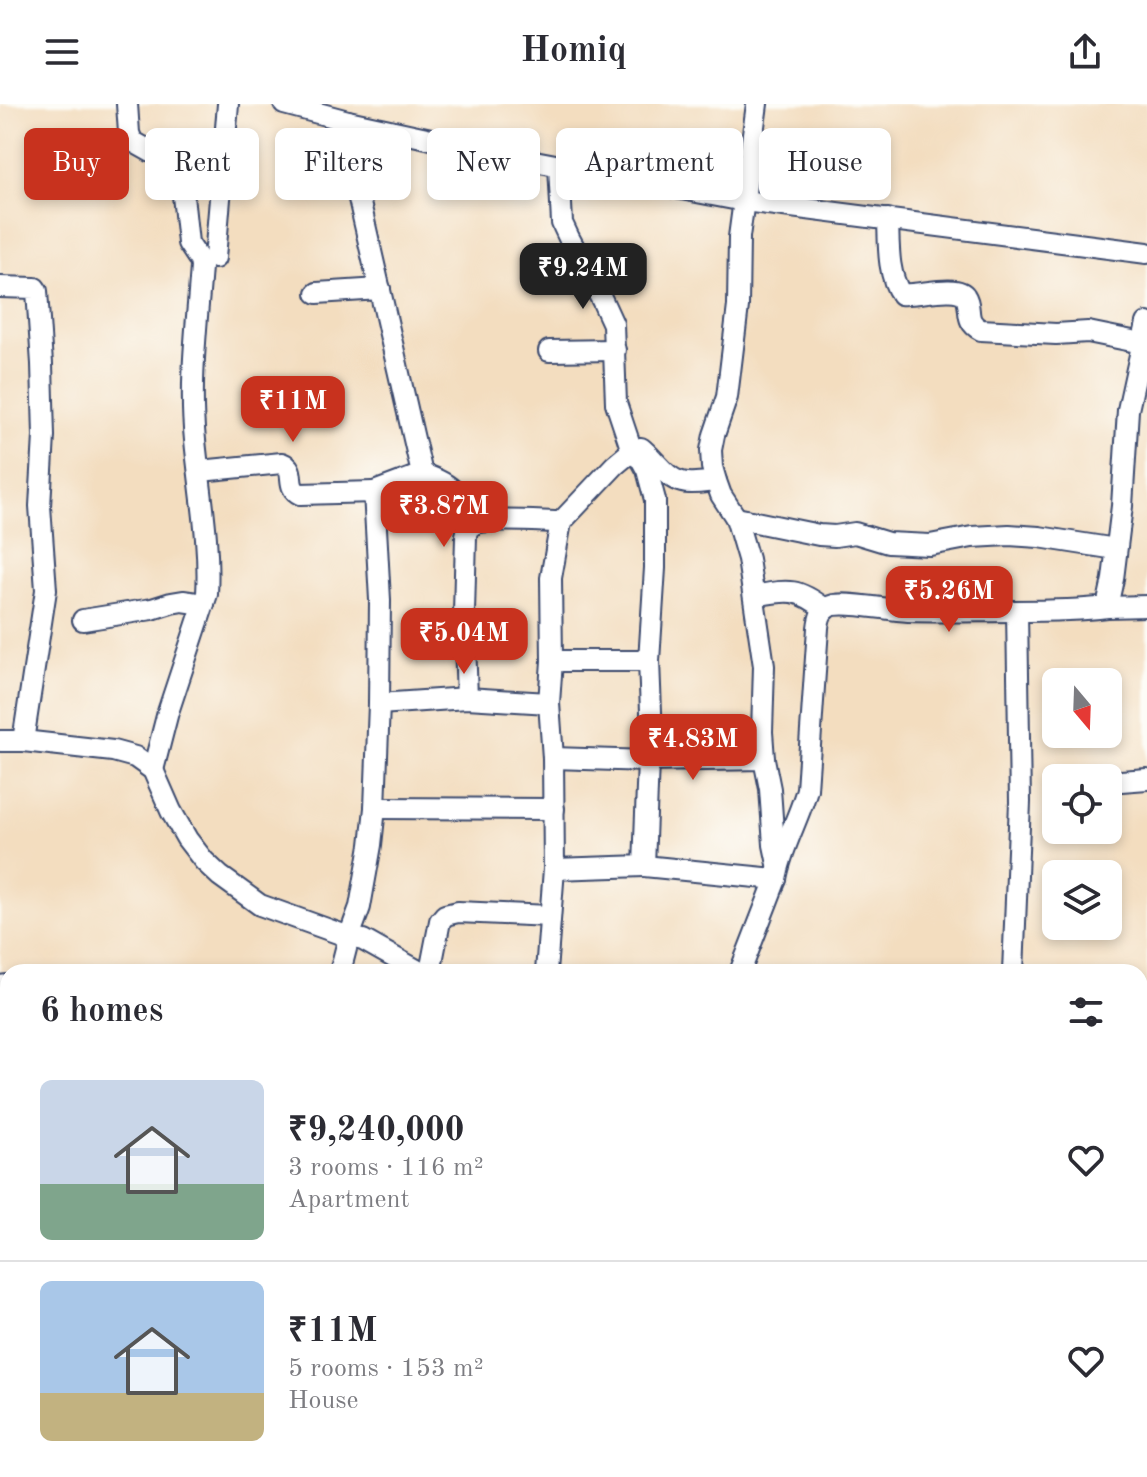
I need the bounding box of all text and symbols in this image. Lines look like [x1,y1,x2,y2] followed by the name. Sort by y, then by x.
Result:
[40,30,84,74] icon: menu
[1063,30,1107,74] icon: share
[520,34,627,70] text: Homiq
[24,128,129,200] chip: Buy
[145,128,259,200] chip: Rent
[275,128,411,200] chip: Filters
[427,128,540,200] chip: New
[556,128,743,200] chip: Apartment
[759,128,891,200] chip: House
[518,243,648,311] pin: ₹9.24M
[538,256,628,282] text: ₹9.24M
[246,376,340,444] pin: ₹11M
[259,389,327,415] text: ₹11M
[379,481,509,549] pin: ₹3.87M
[399,494,489,520] text: ₹3.87M
[884,566,1014,634] pin: ₹5.26M
[904,579,994,605] text: ₹5.26M
[399,608,529,676] pin: ₹5.04M
[419,621,509,647] text: ₹5.04M
[1042,668,1122,748] north arrow
[1042,668,1122,940] map controls
[628,714,758,782] pin: ₹4.83M
[648,727,738,753] text: ₹4.83M
[1042,764,1122,844] button: locate
[1042,860,1122,940] button: layers
[1064,990,1108,1034] icon: filters
[40,995,163,1029] text: 6 homes
[104,1112,200,1208] icon: home
[288,1114,465,1148] text: ₹9,240,000
[1064,1138,1108,1182] icon: heart
[288,1155,484,1181] text: 3 rooms · 116 m²
[288,1187,410,1213] text: Apartment
[104,1313,200,1409] icon: home
[288,1315,377,1349] text: ₹11M
[1064,1339,1108,1383] icon: heart
[288,1356,484,1382] text: 5 rooms · 153 m²
[288,1388,359,1414] text: House

